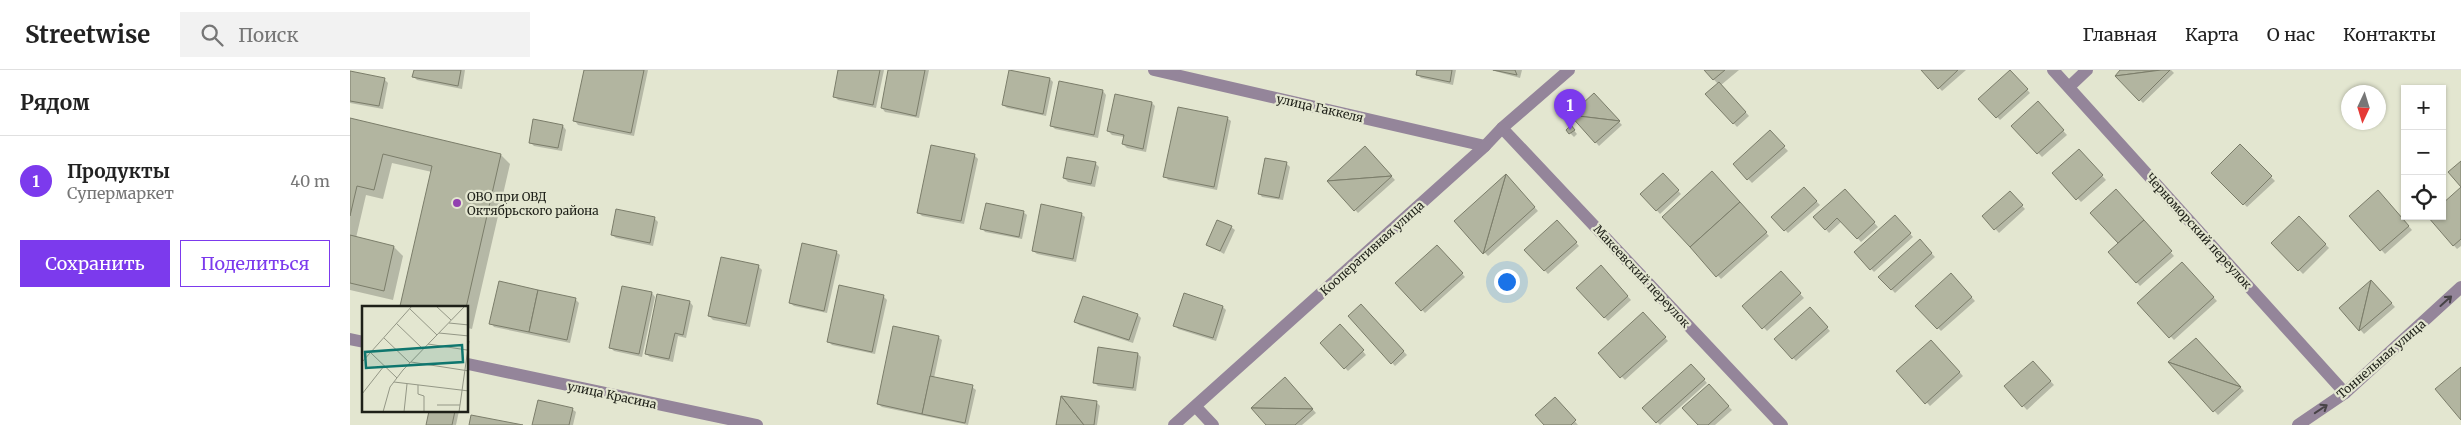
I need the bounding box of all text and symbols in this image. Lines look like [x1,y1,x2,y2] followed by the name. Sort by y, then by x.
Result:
[180,12,530,57] search box
[25,19,150,50] text: Streetwise
[198,21,226,49] icon: search
[238,23,298,47] text: Поиск
[2082,23,2157,46] text: Главная
[2185,23,2239,46] text: Карта
[2267,23,2315,46] text: О нас
[2343,23,2436,46] text: Контакты
[2341,85,2386,130] north arrow
[2401,85,2446,220] map controls
[2401,85,2446,130] button: +
[20,89,90,116] text: Рядом
[1554,89,1586,130] pin: 1
[1275,91,1365,125] street label: улица Гаккеля
[2401,130,2446,175] button: −
[67,159,170,183] text: Продукты
[2143,170,2255,292] street label: Черноморский переулок
[32,171,40,191] text: 1
[290,171,330,191] text: 40 m
[2401,175,2446,220] button: locate
[67,183,174,203] text: Супермаркет
[467,189,599,218] place label: ОВО при ОВД Октябрьского района
[451,197,463,209] marker: ОВО при ОВД Октябрьского района
[1317,197,1427,299] street label: Кооперативная улица
[1590,221,1694,331] street label: Макеевский переулок
[20,240,170,287] button: Сохранить
[180,240,330,287] button: Поделиться
[1494,269,1520,295] your location
[2440,295,2452,307] one-way arrow
[362,306,469,412] inset map
[2334,316,2429,402] street label: Тоннельная улица
[566,378,658,412] street label: улица Красина
[2314,404,2328,414] one-way arrow

